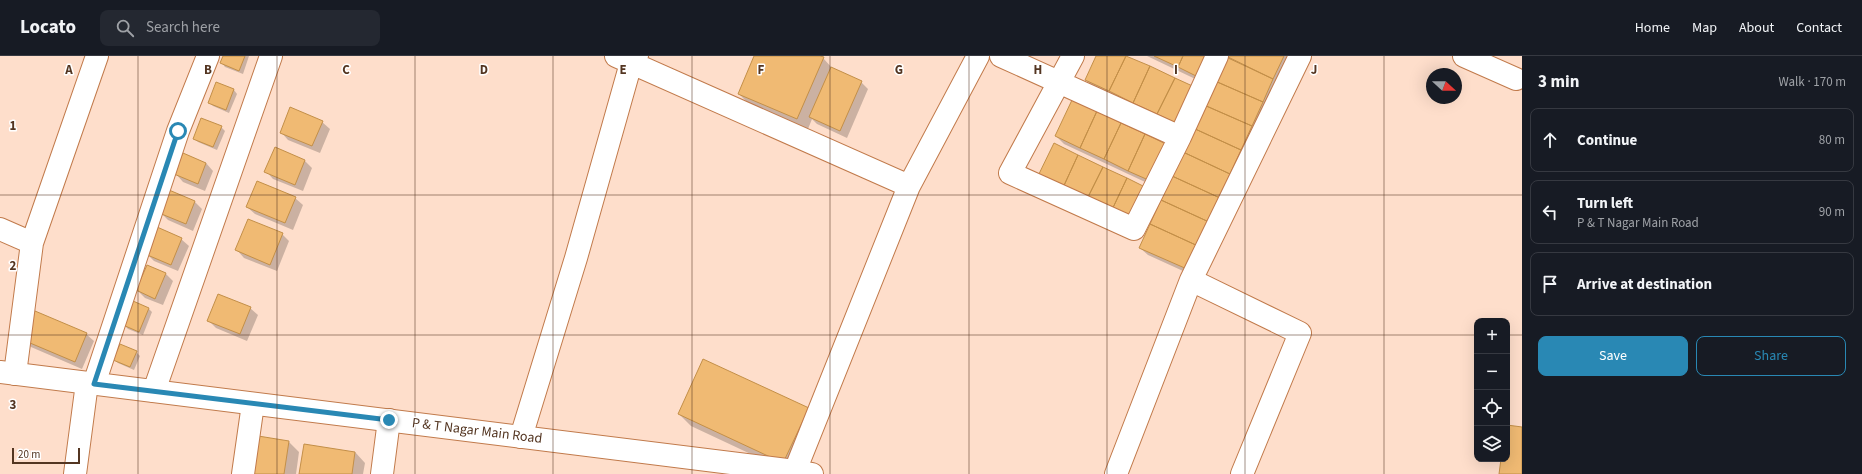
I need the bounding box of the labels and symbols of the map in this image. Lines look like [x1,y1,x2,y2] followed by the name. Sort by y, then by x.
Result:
[64,61,73,79] text: A
[204,61,212,79] text: B
[342,61,350,79] text: C
[480,61,488,79] text: D
[619,61,627,79] text: E
[758,61,765,79] text: F
[895,61,903,79] text: G
[1034,61,1042,79] text: H
[1174,61,1178,79] text: I
[1311,61,1317,79] text: J
[1426,68,1462,104] north arrow
[10,117,17,135] text: 1
[169,122,187,140] route start
[10,257,17,275] text: 2
[10,396,17,414] text: 3
[380,411,398,429] route end
[411,413,543,449] street label: P & T Nagar Main Road
[12,446,80,465] scale bar

